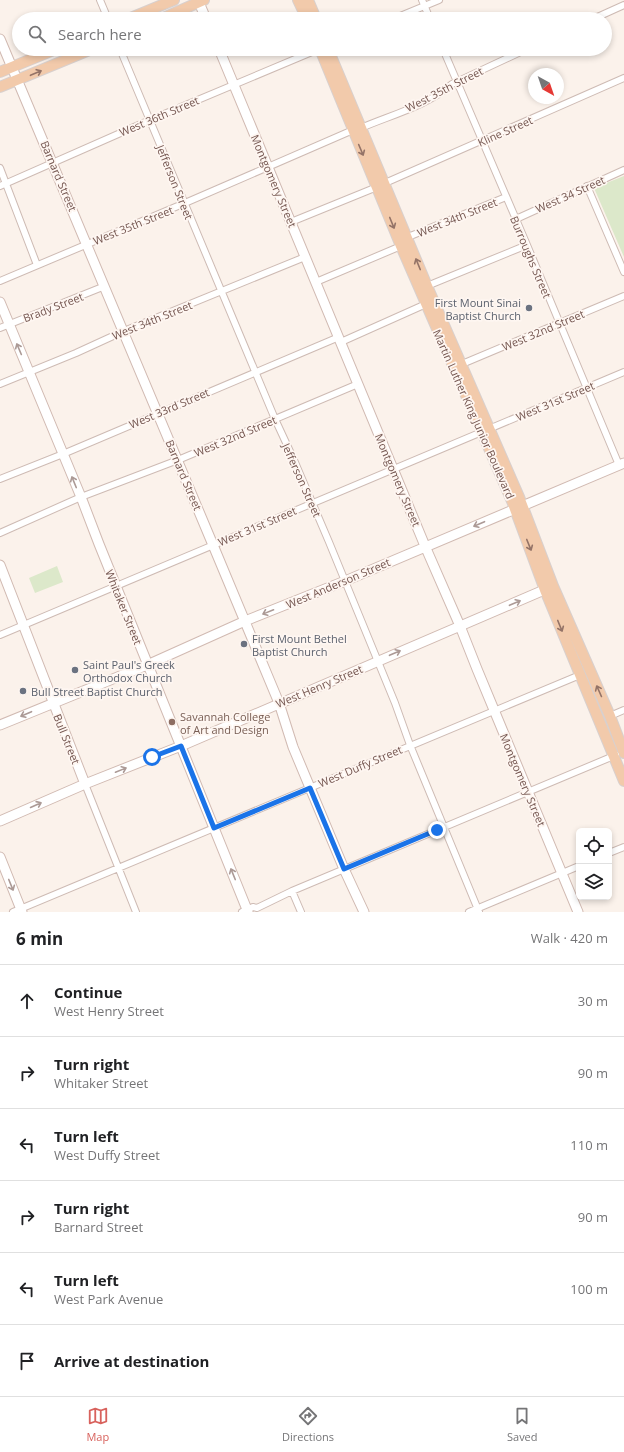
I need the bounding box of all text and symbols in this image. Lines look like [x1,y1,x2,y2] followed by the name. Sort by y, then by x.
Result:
[12,12,612,56] search box
[26,23,48,45] icon: search
[58,24,142,44] text: Search here
[403,63,485,115] street label: West 35th Street
[30,68,42,76] one-way arrow
[528,68,564,104] north arrow
[117,92,201,140] street label: West 36th Street
[475,112,535,150] street label: Kline Street
[248,132,300,230] street label: Montgomery Street
[37,138,81,214] street label: Barnard Street
[153,141,197,222] street label: Jefferson Street
[358,143,366,155] one-way arrow
[533,172,607,216] street label: West 34 Street
[415,194,499,240] street label: West 34th Street
[91,202,175,248] street label: West 35th Street
[507,214,555,300] street label: Burroughs Street
[388,216,396,228] one-way arrow
[414,259,422,271] one-way arrow
[21,289,85,325] street label: Brady Street
[435,295,521,323] place label: First Mount Sinai Baptist Church
[110,297,194,343] street label: West 34th Street
[524,303,534,313] marker: First Mount Sinai Baptist Church
[500,306,586,354] street label: West 32nd Street
[430,327,518,501] street label: Martin Luther King Junior Boulevard
[15,343,23,355] one-way arrow
[514,378,597,424] street label: West 31st Street
[127,384,211,432] street label: West 33rd Street
[192,412,278,460] street label: West 32nd Street
[372,431,424,529] street label: Montgomery Street
[162,437,206,513] street label: Barnard Street
[279,440,325,519] street label: Jefferson Street
[70,476,78,488] one-way arrow
[216,503,299,549] street label: West 31st Street
[473,521,485,529] one-way arrow
[525,539,533,551] one-way arrow
[284,554,392,612] street label: West Anderson Street
[102,567,146,647] street label: Whitaker Street
[509,599,521,606] one-way arrow
[263,609,275,617] one-way arrow
[557,620,564,632] one-way arrow
[252,631,347,659] place label: First Mount Bethel Baptist Church
[239,639,249,649] marker: First Mount Bethel Baptist Church
[389,649,401,657] one-way arrow
[83,657,175,685] place label: Saint Paul's Greek Orthodox Church
[273,661,365,711] street label: West Henry Street
[70,665,80,675] marker: Saint Paul's Greek Orthodox Church
[31,684,162,699] place label: Bull Street Baptist Church
[18,686,28,696] marker: Bull Street Baptist Church
[595,686,602,698] one-way arrow
[180,709,270,737] place label: Savannah College of Art and Design
[21,711,33,718] one-way arrow
[50,712,84,766] street label: Bull Street
[167,717,177,727] marker: Savannah College of Art and Design
[497,731,549,829] street label: Montgomery Street
[316,742,404,790] street label: West Duffy Street
[143,748,161,766] route start
[114,765,126,773] one-way arrow
[29,801,41,809] one-way arrow
[428,821,446,839] route end
[576,828,612,900] map controls
[576,828,612,864] button: locate
[576,864,612,900] button: layers
[228,868,236,880] one-way arrow
[8,878,15,890] one-way arrow
[16,927,63,950] text: 6 min
[531,929,608,947] text: Walk · 420 m
[54,982,122,1002] text: Continue
[16,990,38,1012] icon: ahead
[578,992,608,1010] text: 30 m
[54,1002,164,1020] text: West Henry Street
[54,1054,129,1074] text: Turn right
[16,1062,38,1084] icon: right
[578,1064,608,1082] text: 90 m
[54,1074,148,1092] text: Whitaker Street
[54,1126,119,1146] text: Turn left
[16,1134,38,1156] icon: left
[570,1136,608,1154] text: 110 m
[54,1146,160,1164] text: West Duffy Street
[54,1198,129,1218] text: Turn right
[16,1206,38,1228] icon: right
[578,1208,608,1226] text: 90 m
[54,1218,143,1236] text: Barnard Street
[54,1270,119,1290] text: Turn left
[16,1278,38,1300] icon: left
[570,1280,608,1298] text: 100 m
[54,1290,163,1308] text: West Park Avenue
[16,1350,38,1372] icon: arrive
[54,1351,209,1371] text: Arrive at destination
[86,1405,109,1444] tab: Map
[282,1405,334,1444] tab: Directions
[507,1405,538,1444] tab: Saved

